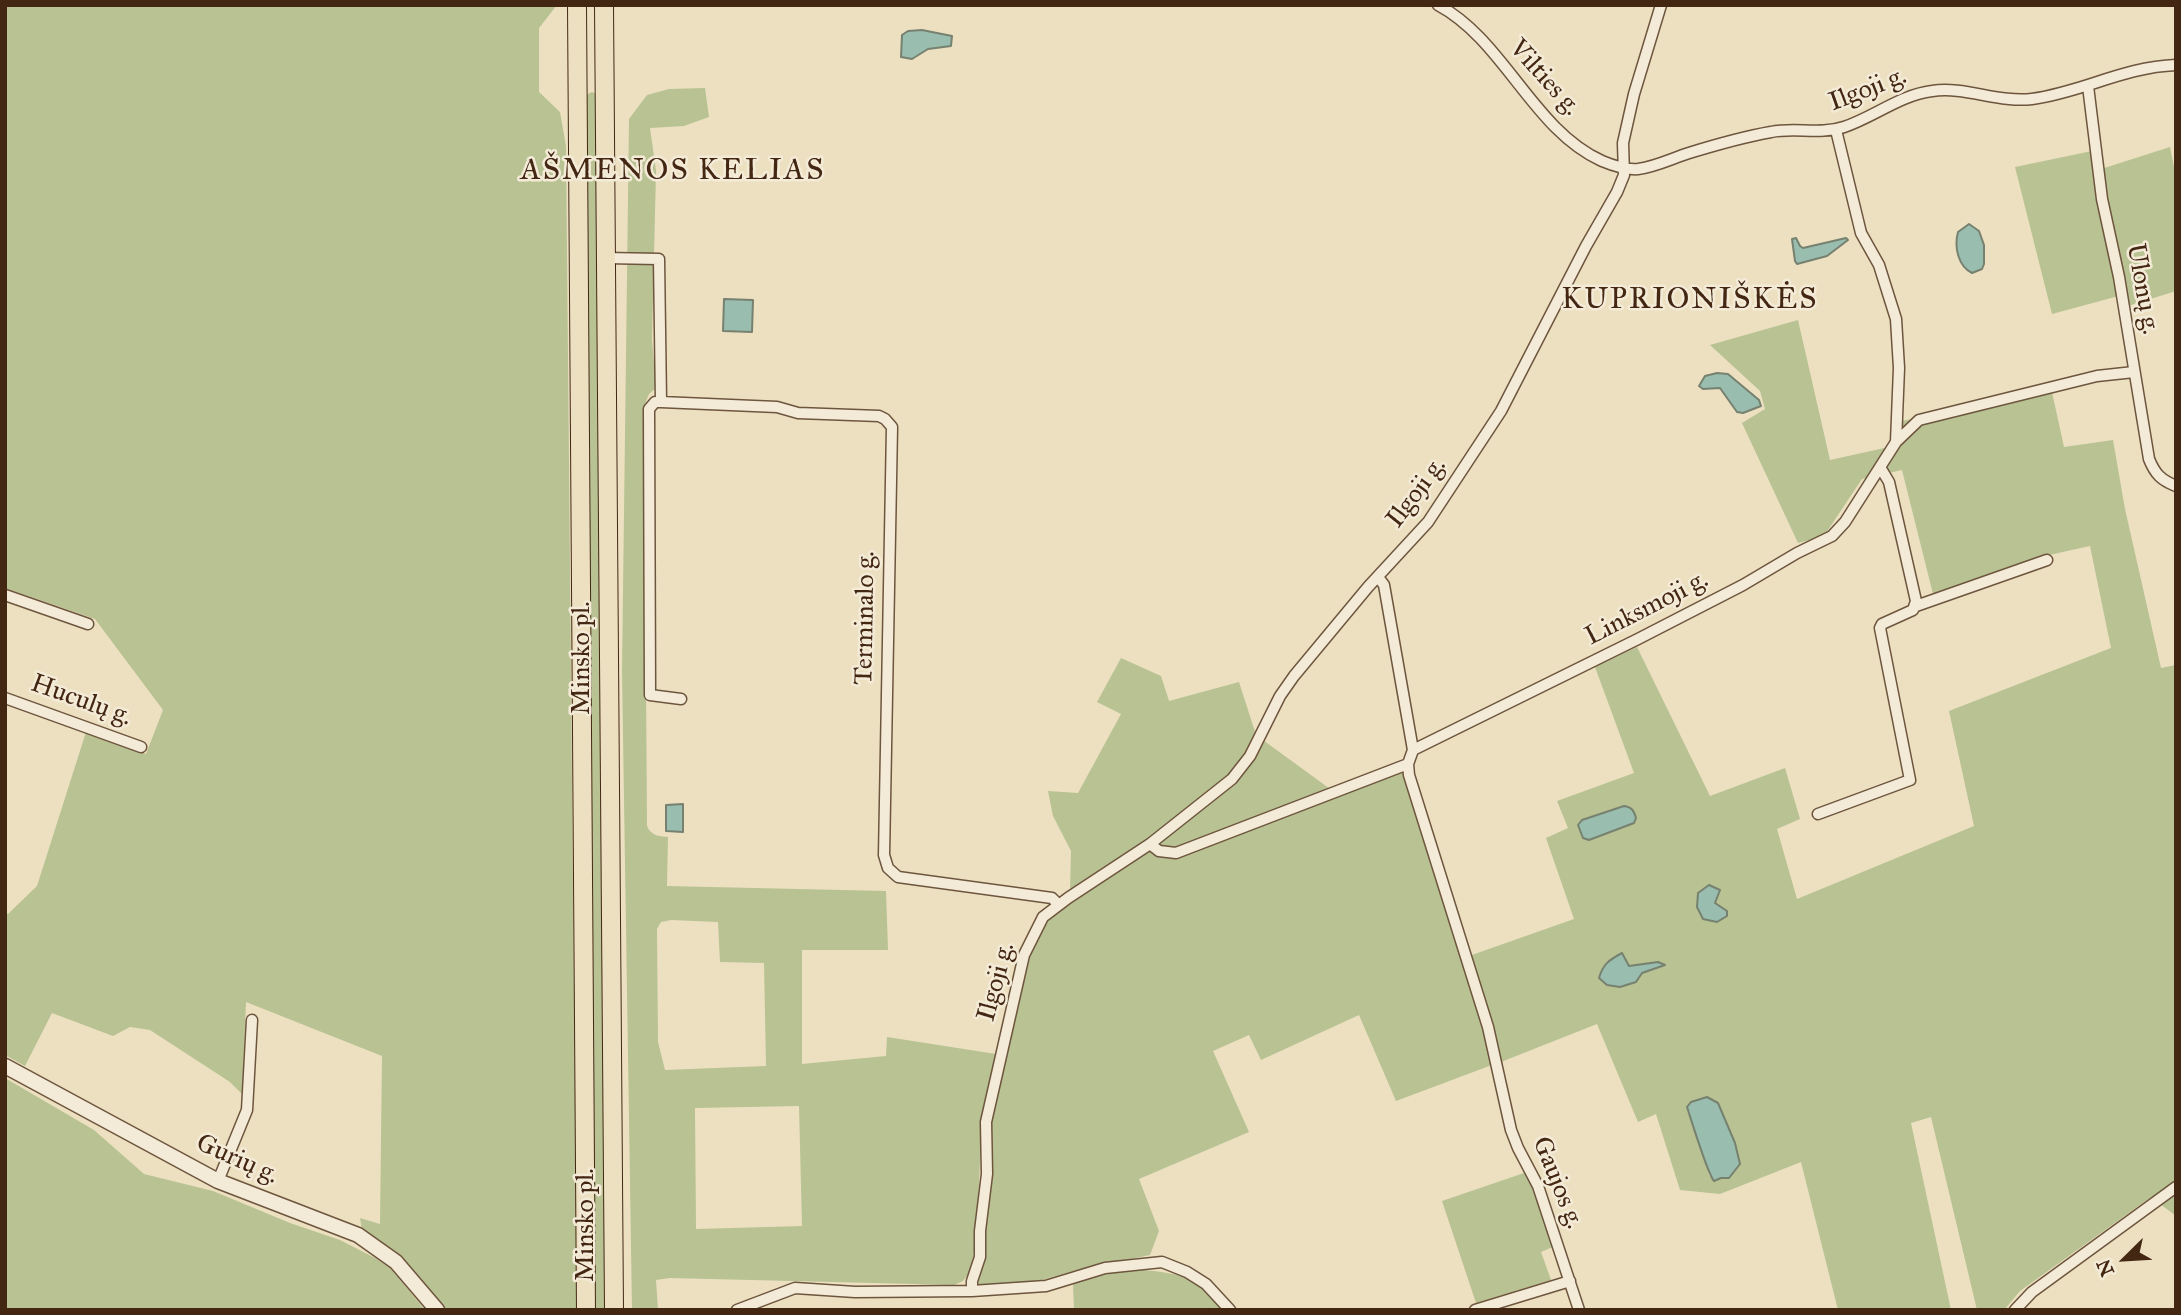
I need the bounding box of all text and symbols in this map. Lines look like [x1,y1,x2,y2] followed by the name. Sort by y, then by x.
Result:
[1502,33,1586,123] street label: Vilties g.
[1825,61,1911,119] street label: Ilgoji g.
[522,154,824,190] district label: AŠMENOS KELIAS
[2119,241,2165,337] street label: Ulonų g.
[1563,283,1817,319] district label: KUPRIONIŠKĖS
[1380,452,1454,534] street label: Ilgoji g.
[849,551,883,685] street label: Terminalo g.
[1580,565,1714,653] street label: Linksmoji g.
[567,601,599,715] street label: Minsko pl.
[26,668,136,734] street label: Huculų g.
[972,939,1022,1025] street label: Ilgoji g.
[191,1128,283,1192] street label: Gurių g.
[1525,1133,1589,1233] street label: Gaujos g.
[571,1168,603,1282] street label: Minsko pl.
[2090,1224,2160,1294] north arrow
[2092,1256,2119,1280] text: N

